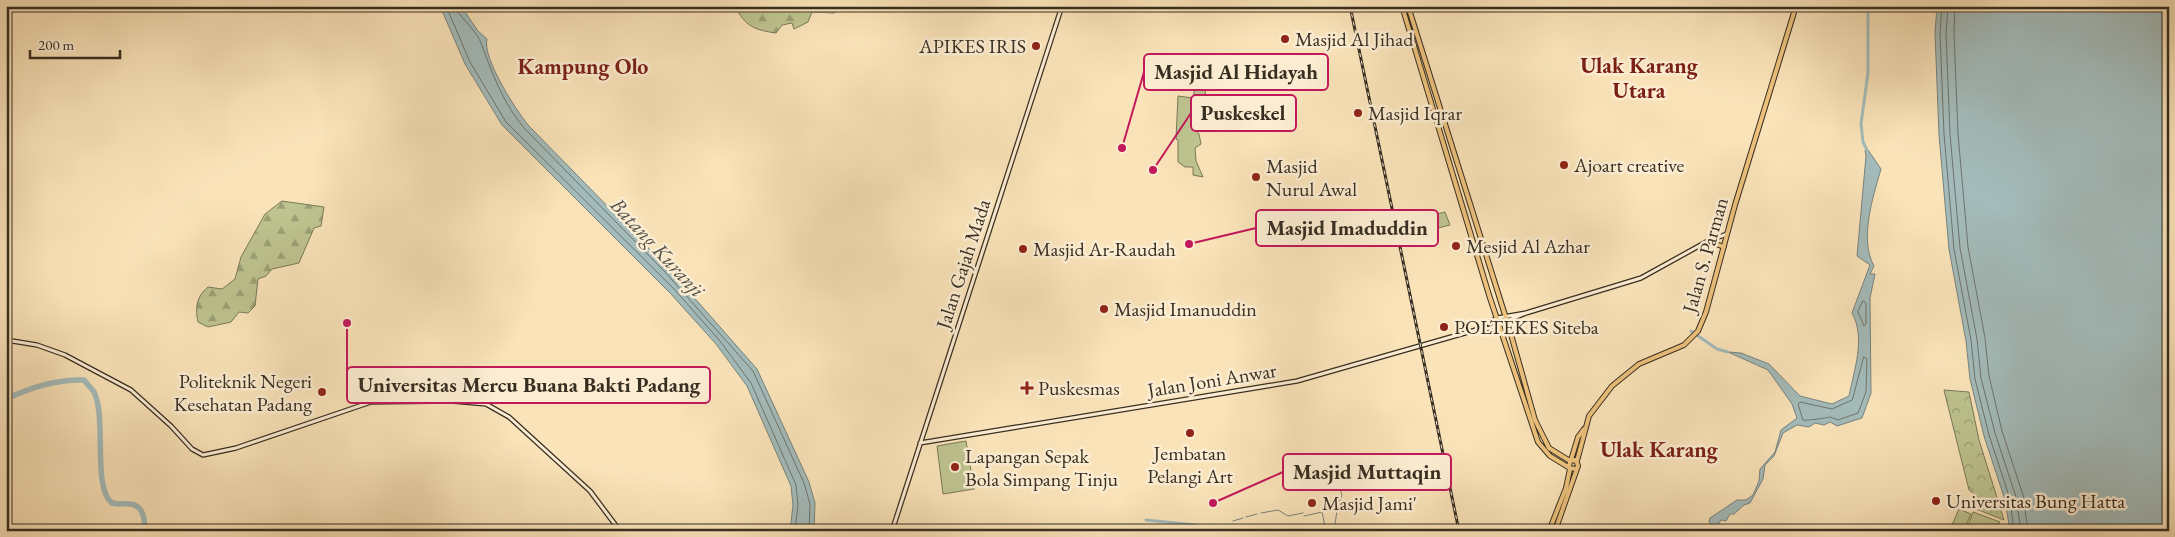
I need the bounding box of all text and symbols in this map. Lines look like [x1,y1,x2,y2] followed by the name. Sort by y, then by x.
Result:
[1295,26,1414,52] place label: Masjid Al Jihad
[30,28,120,60] scale bar
[918,33,1026,59] place label: APIKES IRIS
[1279,33,1291,45] marker: Masjid Al Jihad
[38,35,75,54] text: 200 m
[1030,40,1042,52] marker: APIKES IRIS
[1580,51,1699,105] district label: Ulak Karang Utara
[518,52,648,81] district label: Kampung Olo
[1144,54,1328,90] callout: Masjid Al Hidayah
[1154,58,1318,85] text: Masjid Al Hidayah
[1191,95,1296,131] callout: Puskeskel
[1200,99,1286,126] text: Puskeskel
[1368,100,1462,126] place label: Masjid Iqrar
[1352,107,1364,119] marker: Masjid Iqrar
[1573,152,1685,178] place label: Ajoart creative
[1266,153,1357,202] place label: Masjid Nurul Awal
[1558,159,1570,171] marker: Ajoart creative
[1250,171,1262,183] marker: Masjid Nurul Awal
[604,191,712,303] water label: Batang Kuranji
[1676,194,1734,318] street label: Jalan S. Parman
[929,196,996,334] street label: Jalan Gajah Mada
[1256,210,1438,246] callout: Masjid Imaduddin
[1266,214,1428,241] text: Masjid Imaduddin
[1466,233,1590,259] place label: Mesjid Al Azhar
[1033,236,1176,262] place label: Masjid Ar-Raudah
[1450,240,1462,252] marker: Mesjid Al Azhar
[1017,243,1029,255] marker: Masjid Ar-Raudah
[1114,296,1257,322] place label: Masjid Imanuddin
[1098,303,1110,315] marker: Masjid Imanuddin
[1454,314,1599,340] place label: POLTEKES Siteba
[1438,321,1450,333] marker: POLTEKES Siteba
[1144,357,1279,403] street label: Jalan Joni Anwar
[347,367,710,403] callout: Universitas Mercu Buana Bakti Padang
[174,368,312,417] place label: Politeknik Negeri Kesehatan Padang
[358,371,701,398] text: Universitas Mercu Buana Bakti Padang
[1038,375,1120,401] place label: Puskesmas
[1020,381,1034,395] marker: Puskesmas
[316,386,328,398] marker: Politeknik Negeri Kesehatan Padang
[1184,427,1196,439] marker: Jembatan Pelangi Art
[1600,435,1719,464] district label: Ulak Karang
[1147,440,1234,489] place label: Jembatan Pelangi Art
[965,443,1118,492] place label: Lapangan Sepak Bola Simpang Tinju
[1283,454,1451,490] callout: Masjid Muttaqin
[1293,458,1441,485] text: Masjid Muttaqin
[949,461,961,473] marker: Lapangan Sepak Bola Simpang Tinju
[1946,488,2125,514] place label: Universitas Bung Hatta
[1322,490,1417,516] place label: Masjid Jami'
[1930,495,1942,507] marker: Universitas Bung Hatta
[1306,497,1318,509] marker: Masjid Jami'

